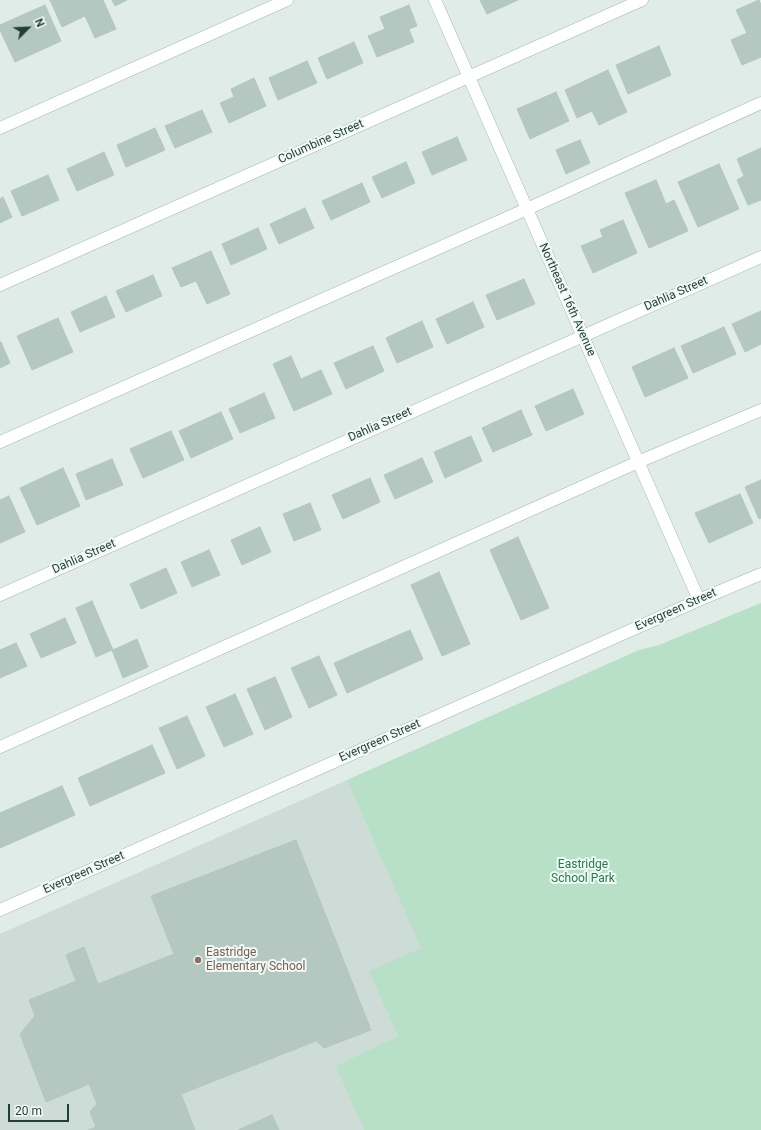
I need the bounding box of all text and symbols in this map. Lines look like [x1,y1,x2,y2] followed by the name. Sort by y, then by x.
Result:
[8,8,48,48] north arrow
[32,17,47,29] text: N
[276,117,366,167] street label: Columbine Street
[536,241,598,359] street label: Northeast 16th Avenue
[642,274,710,314] street label: Dahlia Street
[346,405,414,445] street label: Dahlia Street
[50,537,118,577] street label: Dahlia Street
[633,586,719,634] street label: Evergreen Street
[337,717,423,765] street label: Evergreen Street
[41,849,127,897] street label: Evergreen Street
[551,858,615,886] park label: Eastridge School Park
[206,946,306,974] place label: Eastridge Elementary School
[193,955,203,965] marker: Eastridge Elementary School
[10,1096,71,1122] scale bar
[15,1104,42,1118] text: 20 m

